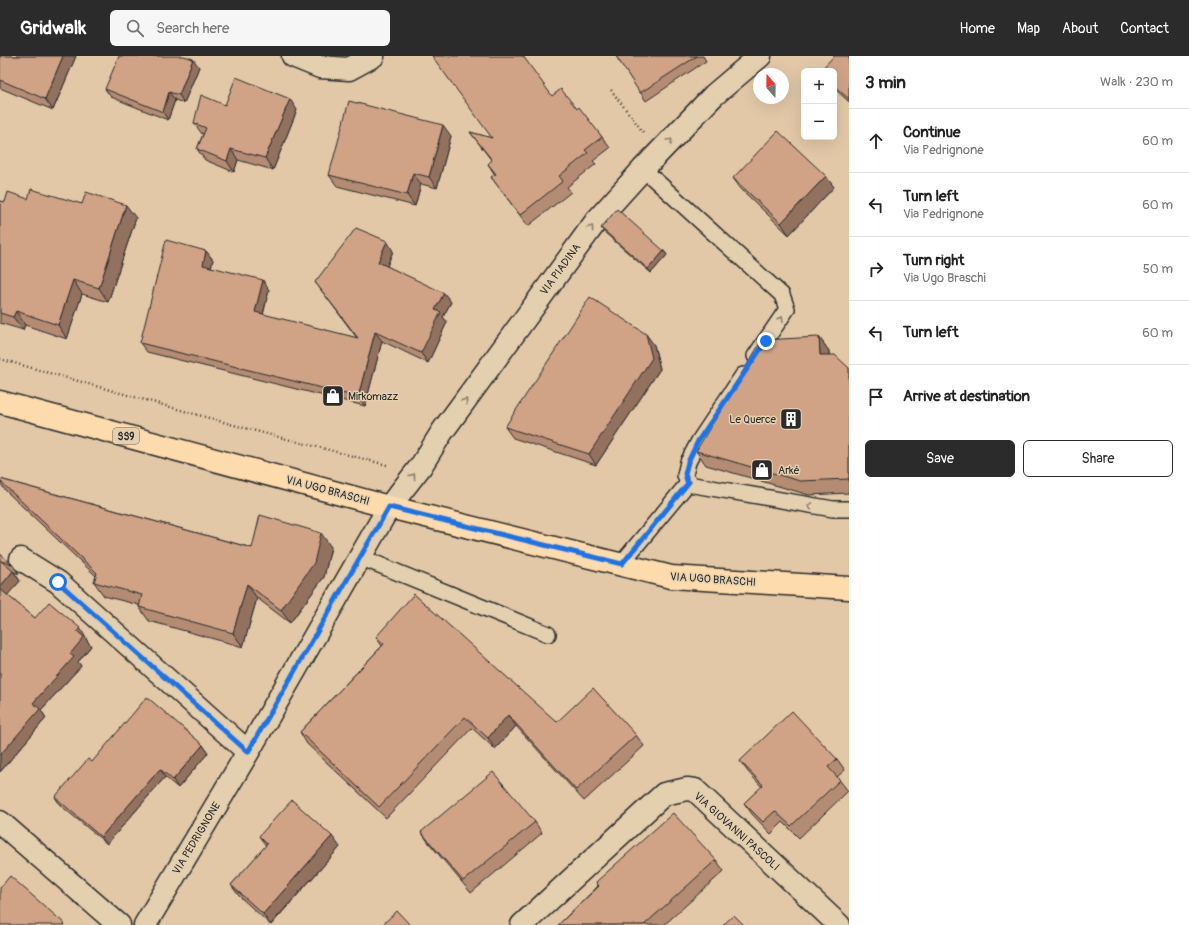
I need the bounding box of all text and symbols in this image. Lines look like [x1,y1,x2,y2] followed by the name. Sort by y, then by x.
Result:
[110,10,390,46] search box
[20,16,86,40] text: Gridwalk
[124,17,146,39] icon: search
[156,19,229,38] text: Search here
[960,20,995,37] text: Home
[1017,20,1040,37] text: Map
[1062,20,1098,37] text: About
[1120,20,1169,37] text: Contact
[753,68,789,104] north arrow
[801,68,837,140] map controls
[801,68,837,104] button: +
[865,72,906,93] text: 3 min
[1100,74,1173,90] text: Walk · 230 m
[801,104,837,140] button: −
[903,123,961,142] text: Continue
[865,130,887,152] icon: ahead
[1142,133,1173,149] text: 60 m
[665,138,673,146] one-way arrow
[903,142,984,158] text: Via Pedrignone
[903,187,959,206] text: Turn left
[865,194,887,216] icon: left
[1142,197,1173,213] text: 60 m
[903,206,984,222] text: Via Pedrignone
[586,225,593,232] one-way arrow
[537,241,583,297] street label: VIA PIADINA
[903,251,964,270] text: Turn right
[865,258,887,280] icon: right
[1143,261,1173,277] text: 50 m
[903,270,986,286] text: Via Ugo Braschi
[776,316,783,323] one-way arrow
[865,322,887,344] icon: left
[903,323,959,342] text: Turn left
[1142,325,1173,341] text: 60 m
[757,332,775,350] route end
[320,383,346,409] shop icon: Mirkomazz
[865,386,887,408] icon: arrive
[903,387,1030,406] text: Arrive at destination
[348,390,399,403] place label: Mirkomazz
[460,398,467,405] one-way arrow
[778,406,804,432] building icon: Le Querce
[729,413,777,426] place label: Le Querce
[113,428,139,444] road number: SS9
[865,440,1015,477] button: Save
[1023,440,1173,477] button: Share
[749,457,775,483] shop icon: Arké
[778,464,800,477] place label: Arké
[285,473,371,508] street label: VIA UGO BRASCHI
[408,473,416,480] one-way arrow
[807,502,813,510] one-way arrow
[670,570,756,589] street label: VIA UGO BRASCHI
[49,573,67,591] route start
[691,789,782,873] street label: VIA GIOVANNI PASCOLI
[170,799,223,877] street label: VIA PEDRIGNONE

